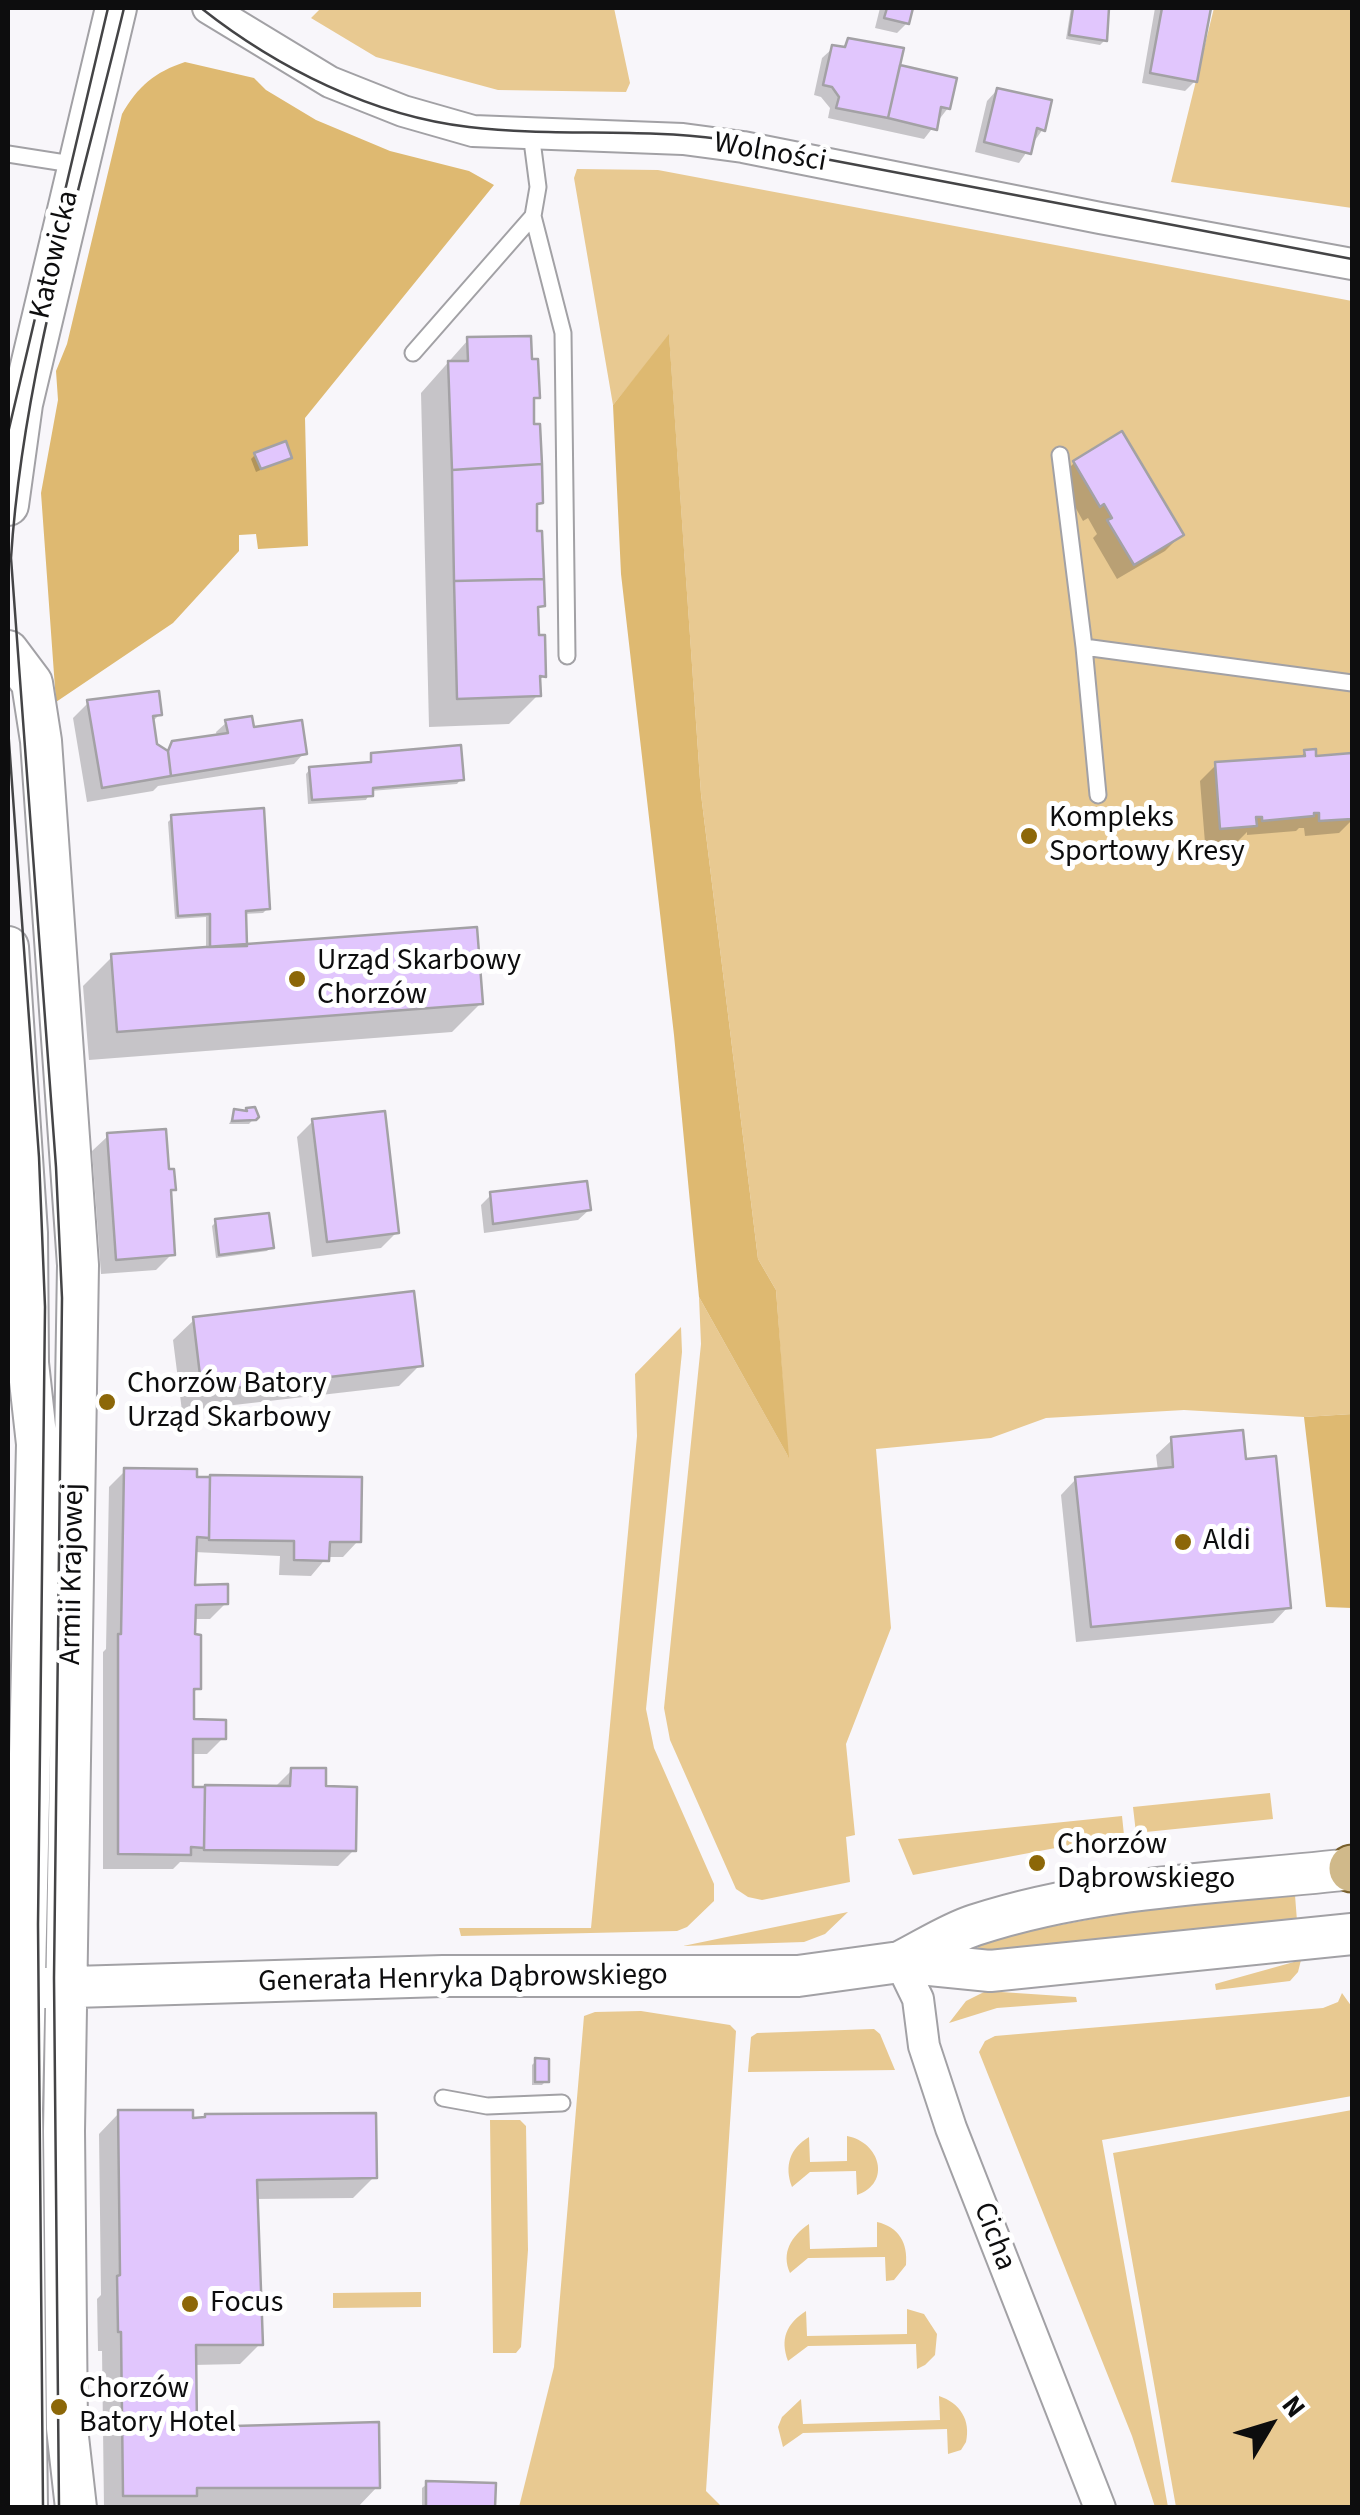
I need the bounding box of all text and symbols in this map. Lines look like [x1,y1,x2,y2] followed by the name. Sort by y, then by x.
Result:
[711,126,829,182] street label: Wolności
[24,187,88,323] street label: Katowicka
[1049,801,1245,872] place label: Kompleks Sportowy Kresy
[1018,825,1040,847] marker: Kompleks Sportowy Kresy
[317,944,521,1014] place label: Urząd Skarbowy Chorzów
[286,968,308,990] marker: Urząd Skarbowy Chorzów
[127,1367,331,1438] place label: Chorzów Batory Urząd Skarbowy
[96,1391,118,1413] marker: Chorzów Batory Urząd Skarbowy
[54,1483,94,1665] street label: Armii Krajowej
[1203,1524,1251,1560] place label: Aldi
[1172,1531,1194,1553] marker: Aldi
[1057,1828,1235,1898] place label: Chorzów Dąbrowskiego
[1026,1852,1048,1874] marker: Chorzów Dąbrowskiego
[258,1958,668,2002] street label: Generała Henryka Dąbrowskiego
[964,2198,1022,2276] street label: Cicha
[210,2286,283,2322] place label: Focus
[179,2293,201,2315] marker: Focus
[79,2372,236,2442] place label: Chorzów Batory Hotel
[1220,2375,1320,2475] north arrow
[1272,2387,1315,2426] text: N
[48,2396,70,2418] marker: Chorzów Batory Hotel

